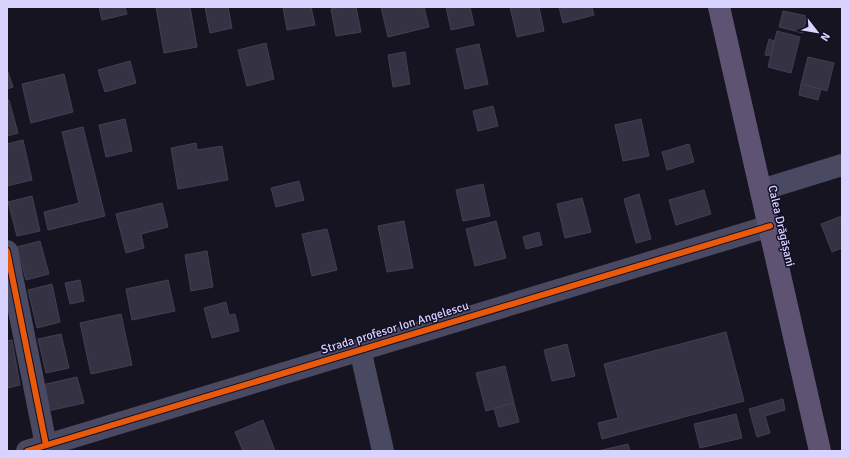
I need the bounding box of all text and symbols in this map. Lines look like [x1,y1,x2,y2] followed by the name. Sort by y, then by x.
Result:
[797,12,837,52] north arrow
[818,30,833,44] text: N
[764,184,798,268] street label: Calea Drăgășani
[319,298,471,358] street label: Strada profesor Ion Angelescu

